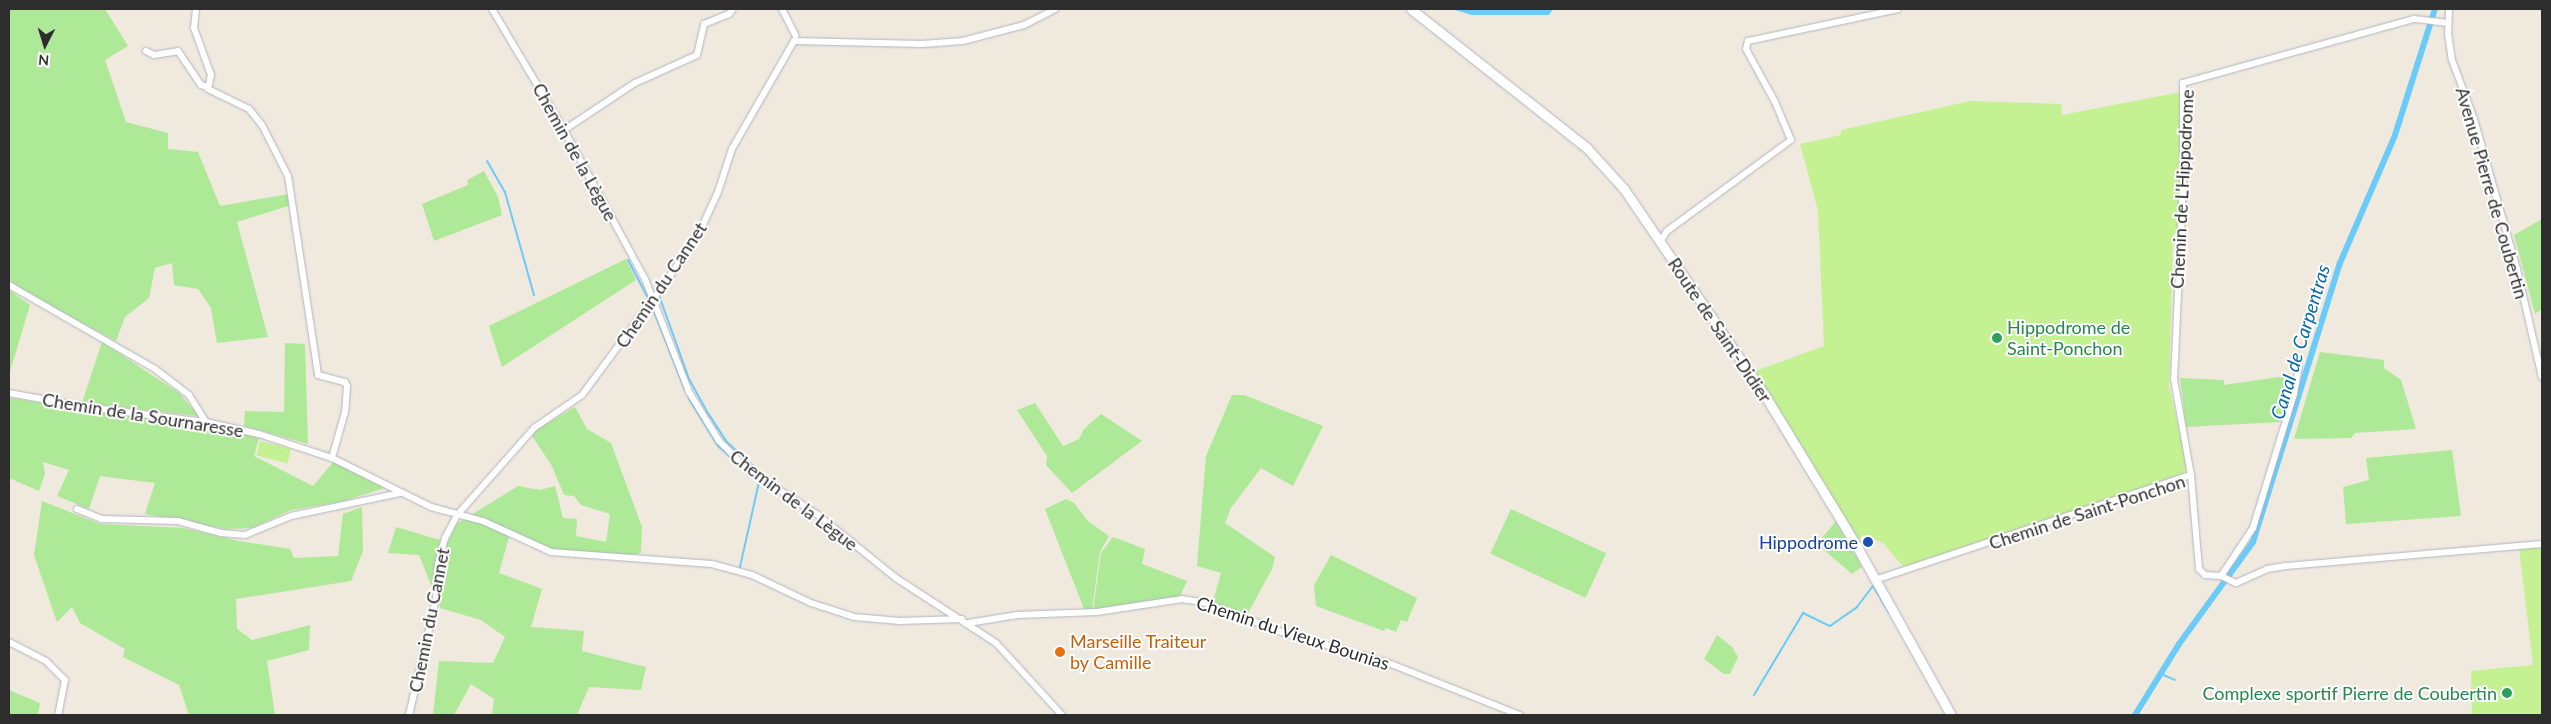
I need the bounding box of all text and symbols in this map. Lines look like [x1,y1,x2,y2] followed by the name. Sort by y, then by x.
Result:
[20,20,70,70] north arrow
[38,52,50,69] text: N
[528,79,622,225] street label: Chemin de la Lègue
[2451,85,2533,301] street label: Avenue Pierre de Coubertin
[2166,89,2198,289] street label: Chemin de L'Hippodrome
[611,218,711,352] street label: Chemin du Cannet
[1664,254,1776,406] street label: Route de Saint-Didier
[2266,262,2334,422] water label: Canal de Carpentras
[2007,317,2130,359] place label: Hippodrome de Saint-Ponchon
[1991,332,2003,344] marker: Hippodrome de Saint-Ponchon
[41,388,245,442] street label: Chemin de la Sournaresse
[726,445,862,555] street label: Chemin de la Lègue
[1986,470,2188,554] street label: Chemin de Saint-Ponchon
[1759,531,1858,553] place label: Hippodrome
[1862,536,1874,548] marker: Hippodrome
[404,546,454,694] street label: Chemin du Cannet
[1193,591,1393,675] street label: Chemin du Vieux Bounias
[1070,631,1207,674] place label: Marseille Traiteur by Camille
[1054,646,1066,658] marker: Marseille Traiteur by Camille
[2202,682,2497,704] place label: Complexe sportif Pierre de Coubertin
[2501,687,2513,699] marker: Complexe sportif Pierre de Coubertin

